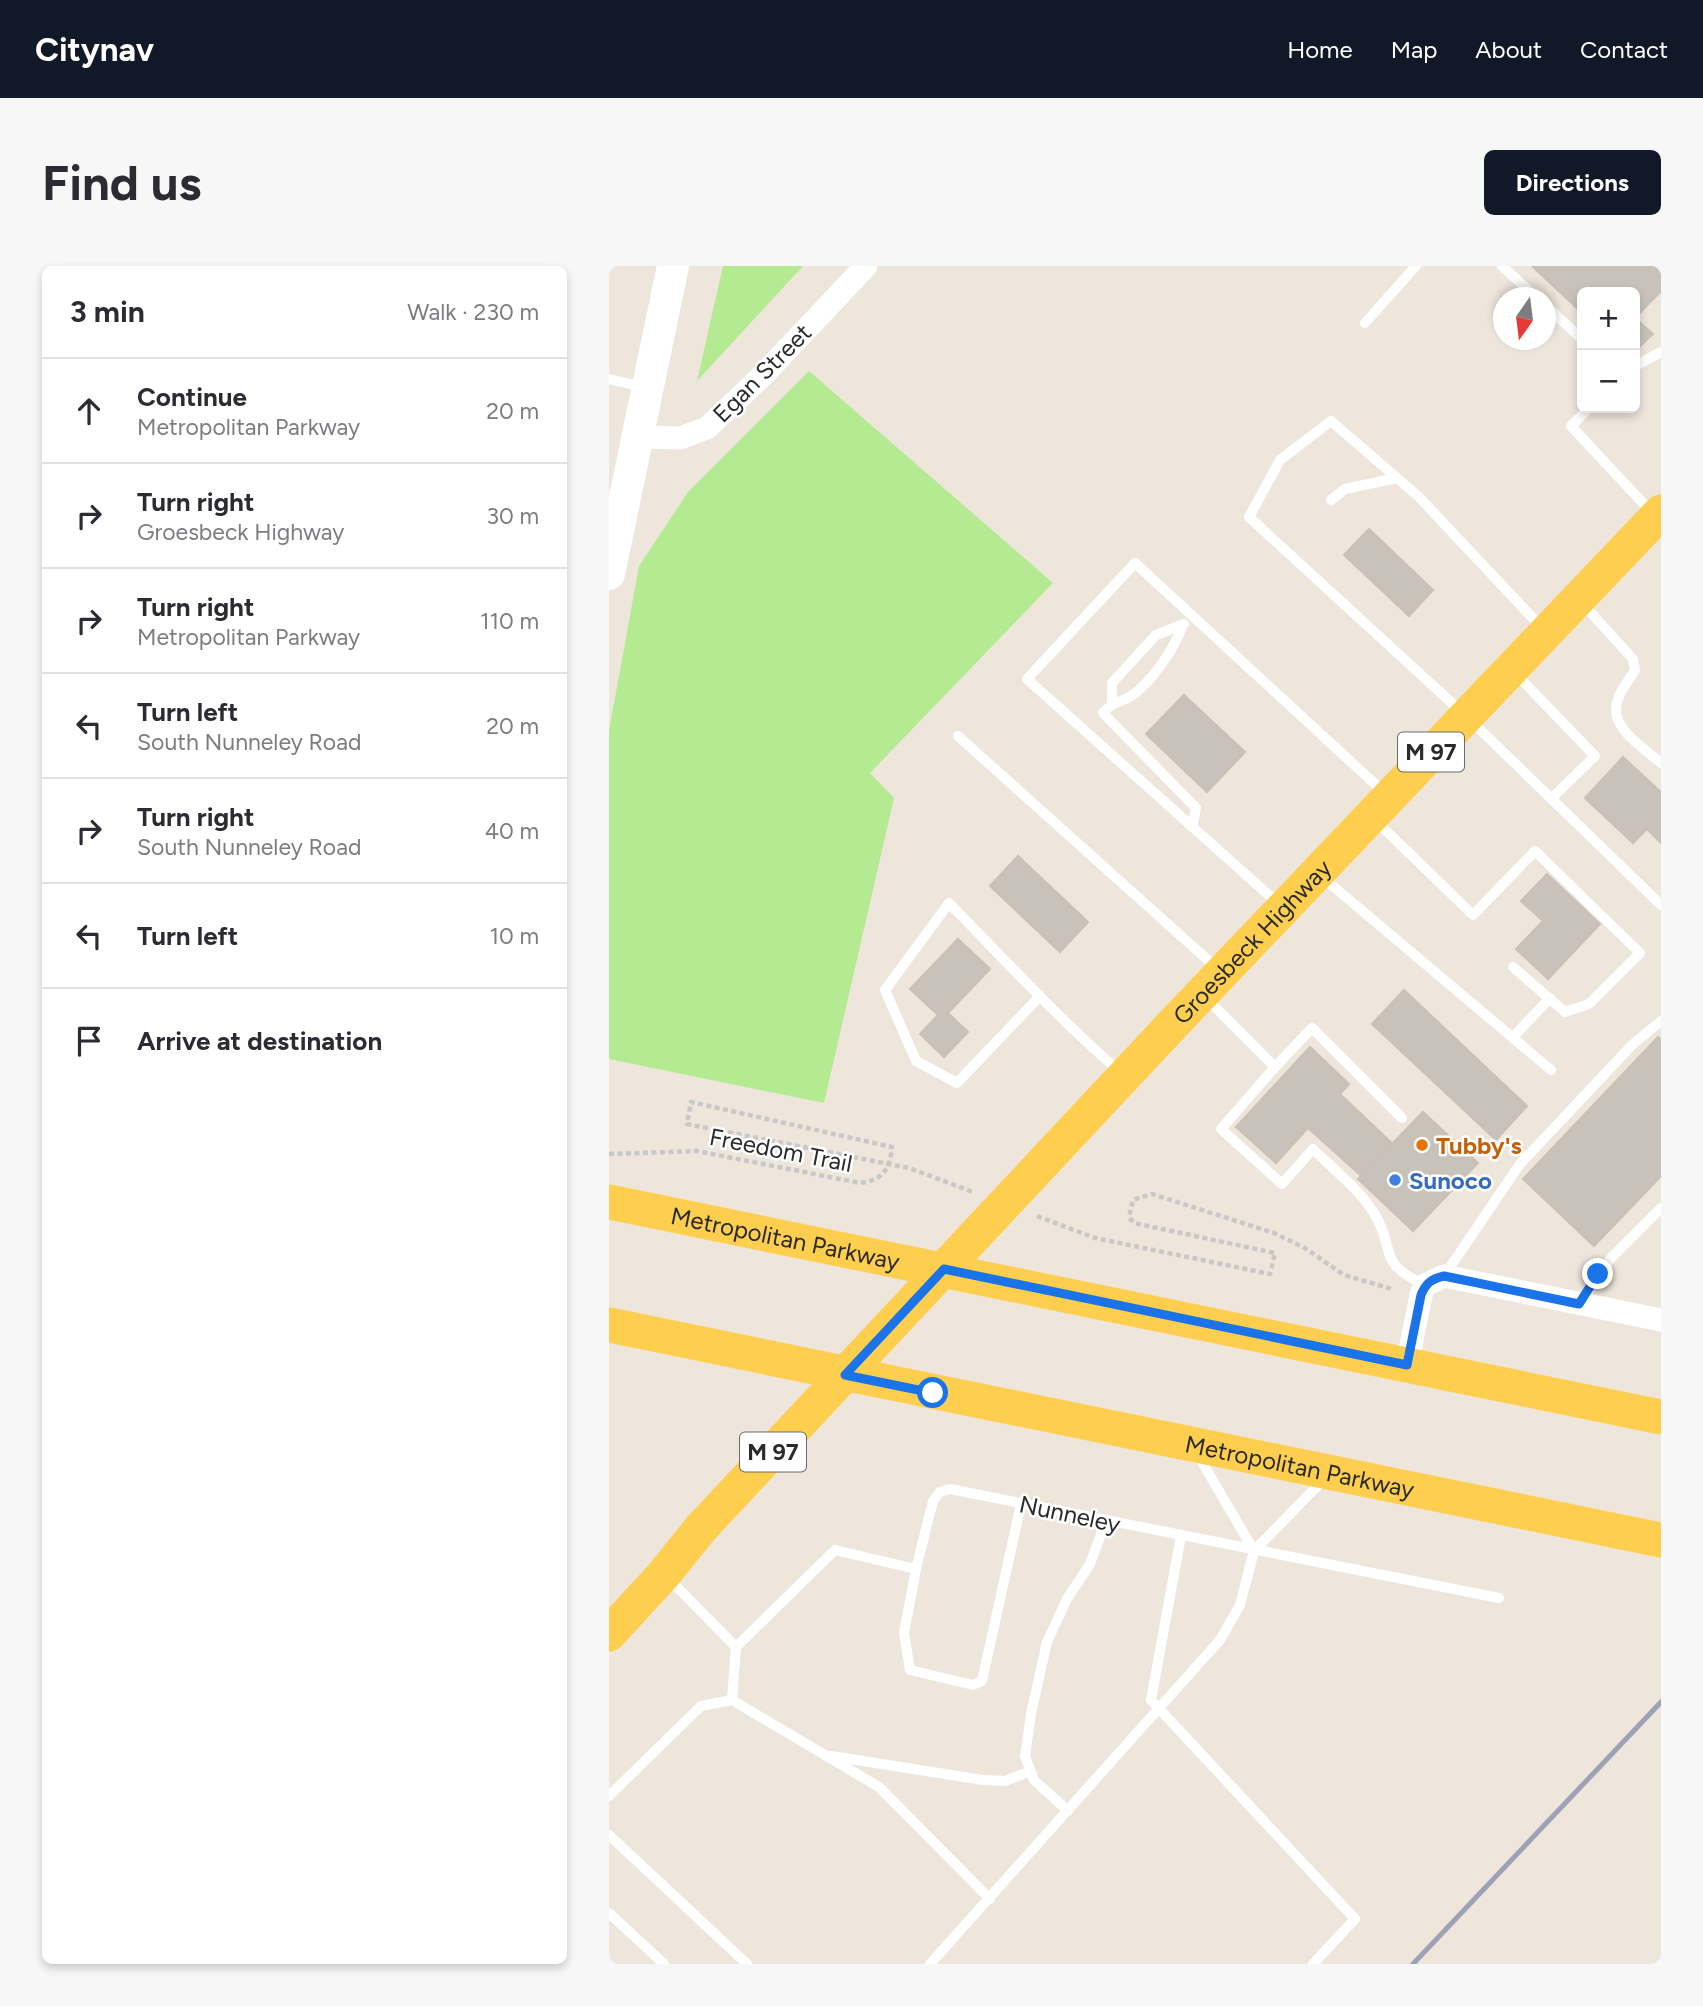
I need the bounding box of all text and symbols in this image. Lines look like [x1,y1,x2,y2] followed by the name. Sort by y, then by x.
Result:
[35,30,154,69] text: Citynav
[1287,35,1353,64] text: Home
[1391,35,1437,64] text: Map
[1475,35,1542,64] text: About
[1580,35,1668,64] text: Contact
[1484,150,1661,215] button: Directions
[42,153,201,212] text: Find us
[1493,287,1556,350] north arrow
[1577,287,1640,413] map controls
[1577,287,1640,350] button: +
[70,293,145,330] text: 3 min
[407,298,539,326] text: Walk · 230 m
[707,318,817,428] street label: Egan Street
[1577,350,1640,413] button: −
[137,381,247,413] text: Continue
[70,392,108,430] icon: ahead
[486,397,539,425] text: 20 m
[137,413,360,441] text: Metropolitan Parkway
[137,486,254,518] text: Turn right
[70,497,108,535] icon: right
[486,502,539,530] text: 30 m
[137,518,344,546] text: Groesbeck Highway
[137,591,254,623] text: Turn right
[70,602,108,640] icon: right
[480,607,539,635] text: 110 m
[137,623,360,651] text: Metropolitan Parkway
[137,696,238,728] text: Turn left
[70,707,108,745] icon: left
[486,712,539,740] text: 20 m
[137,728,361,756] text: South Nunneley Road
[1398,732,1464,772] road number: M 97
[137,801,254,833] text: Turn right
[70,812,108,850] icon: right
[485,817,539,845] text: 40 m
[137,833,361,861] text: South Nunneley Road
[1167,853,1337,1030] street label: Groesbeck Highway
[70,917,108,955] icon: left
[137,920,238,952] text: Turn left
[490,922,539,950] text: 10 m
[70,1022,108,1060] icon: arrive
[137,1025,382,1057] text: Arrive at destination
[707,1122,855,1178] street label: Freedom Trail
[1436,1131,1522,1160] place label: Tubby's
[1414,1137,1430,1153] marker: Tubby's
[1409,1166,1492,1195] place label: Sunoco
[1387,1172,1403,1188] marker: Sunoco
[668,1201,903,1276] street label: Metropolitan Parkway
[1582,1258,1613,1289] route end
[917,1377,948,1408] route start
[1183,1429,1417,1504] street label: Metropolitan Parkway
[740,1432,806,1471] road number: M 97
[1017,1489,1124,1539] street label: Nunneley

